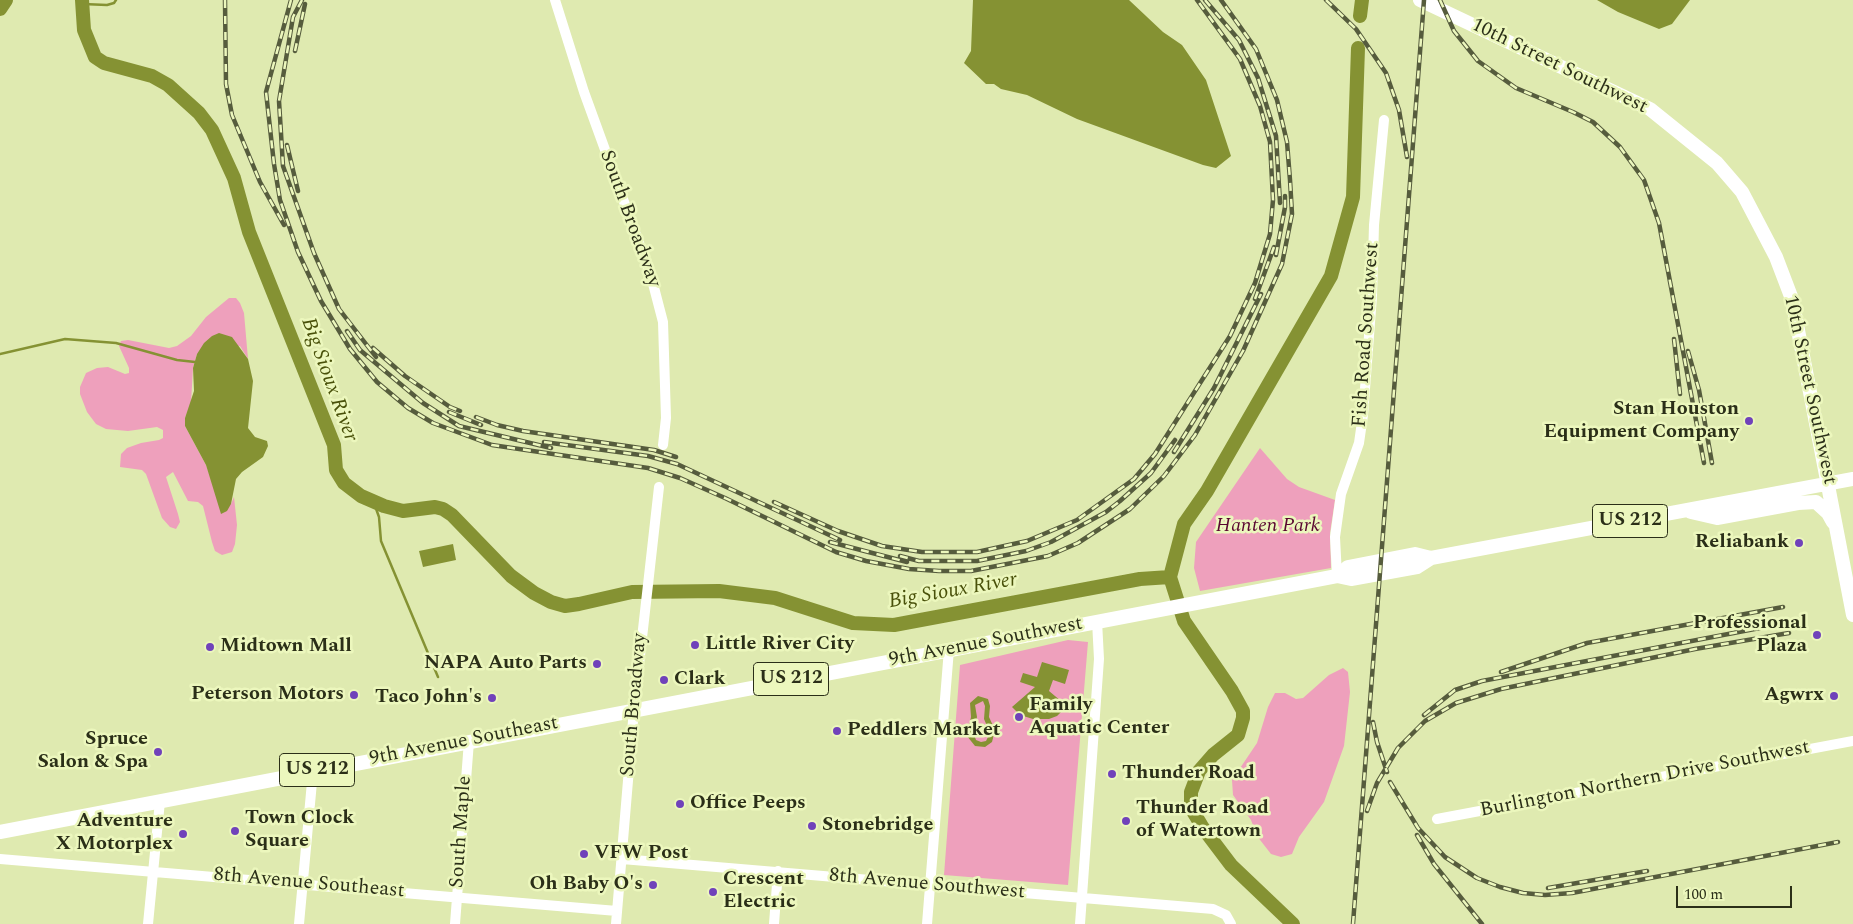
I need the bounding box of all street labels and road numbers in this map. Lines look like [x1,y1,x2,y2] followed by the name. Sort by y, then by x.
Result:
[1467,14,1651,120] street label: 10th Street Southwest
[593,147,665,291] street label: South Broadway
[1349,242,1385,428] street label: Fish Road Southwest
[1777,293,1841,487] street label: 10th Street Southwest
[1592,504,1668,538] road number: US 212
[887,612,1085,674] street label: 9th Avenue Southwest
[617,632,653,778] street label: South Broadway
[754,662,828,696] road number: US 212
[368,712,560,772] street label: 9th Avenue Southeast
[1478,736,1812,824] street label: Burlington Northern Drive Southwest
[280,754,354,786] road number: US 212
[446,775,478,889] street label: South Maple
[213,864,405,904] street label: 8th Avenue Southeast
[828,864,1026,906] street label: 8th Avenue Southwest

